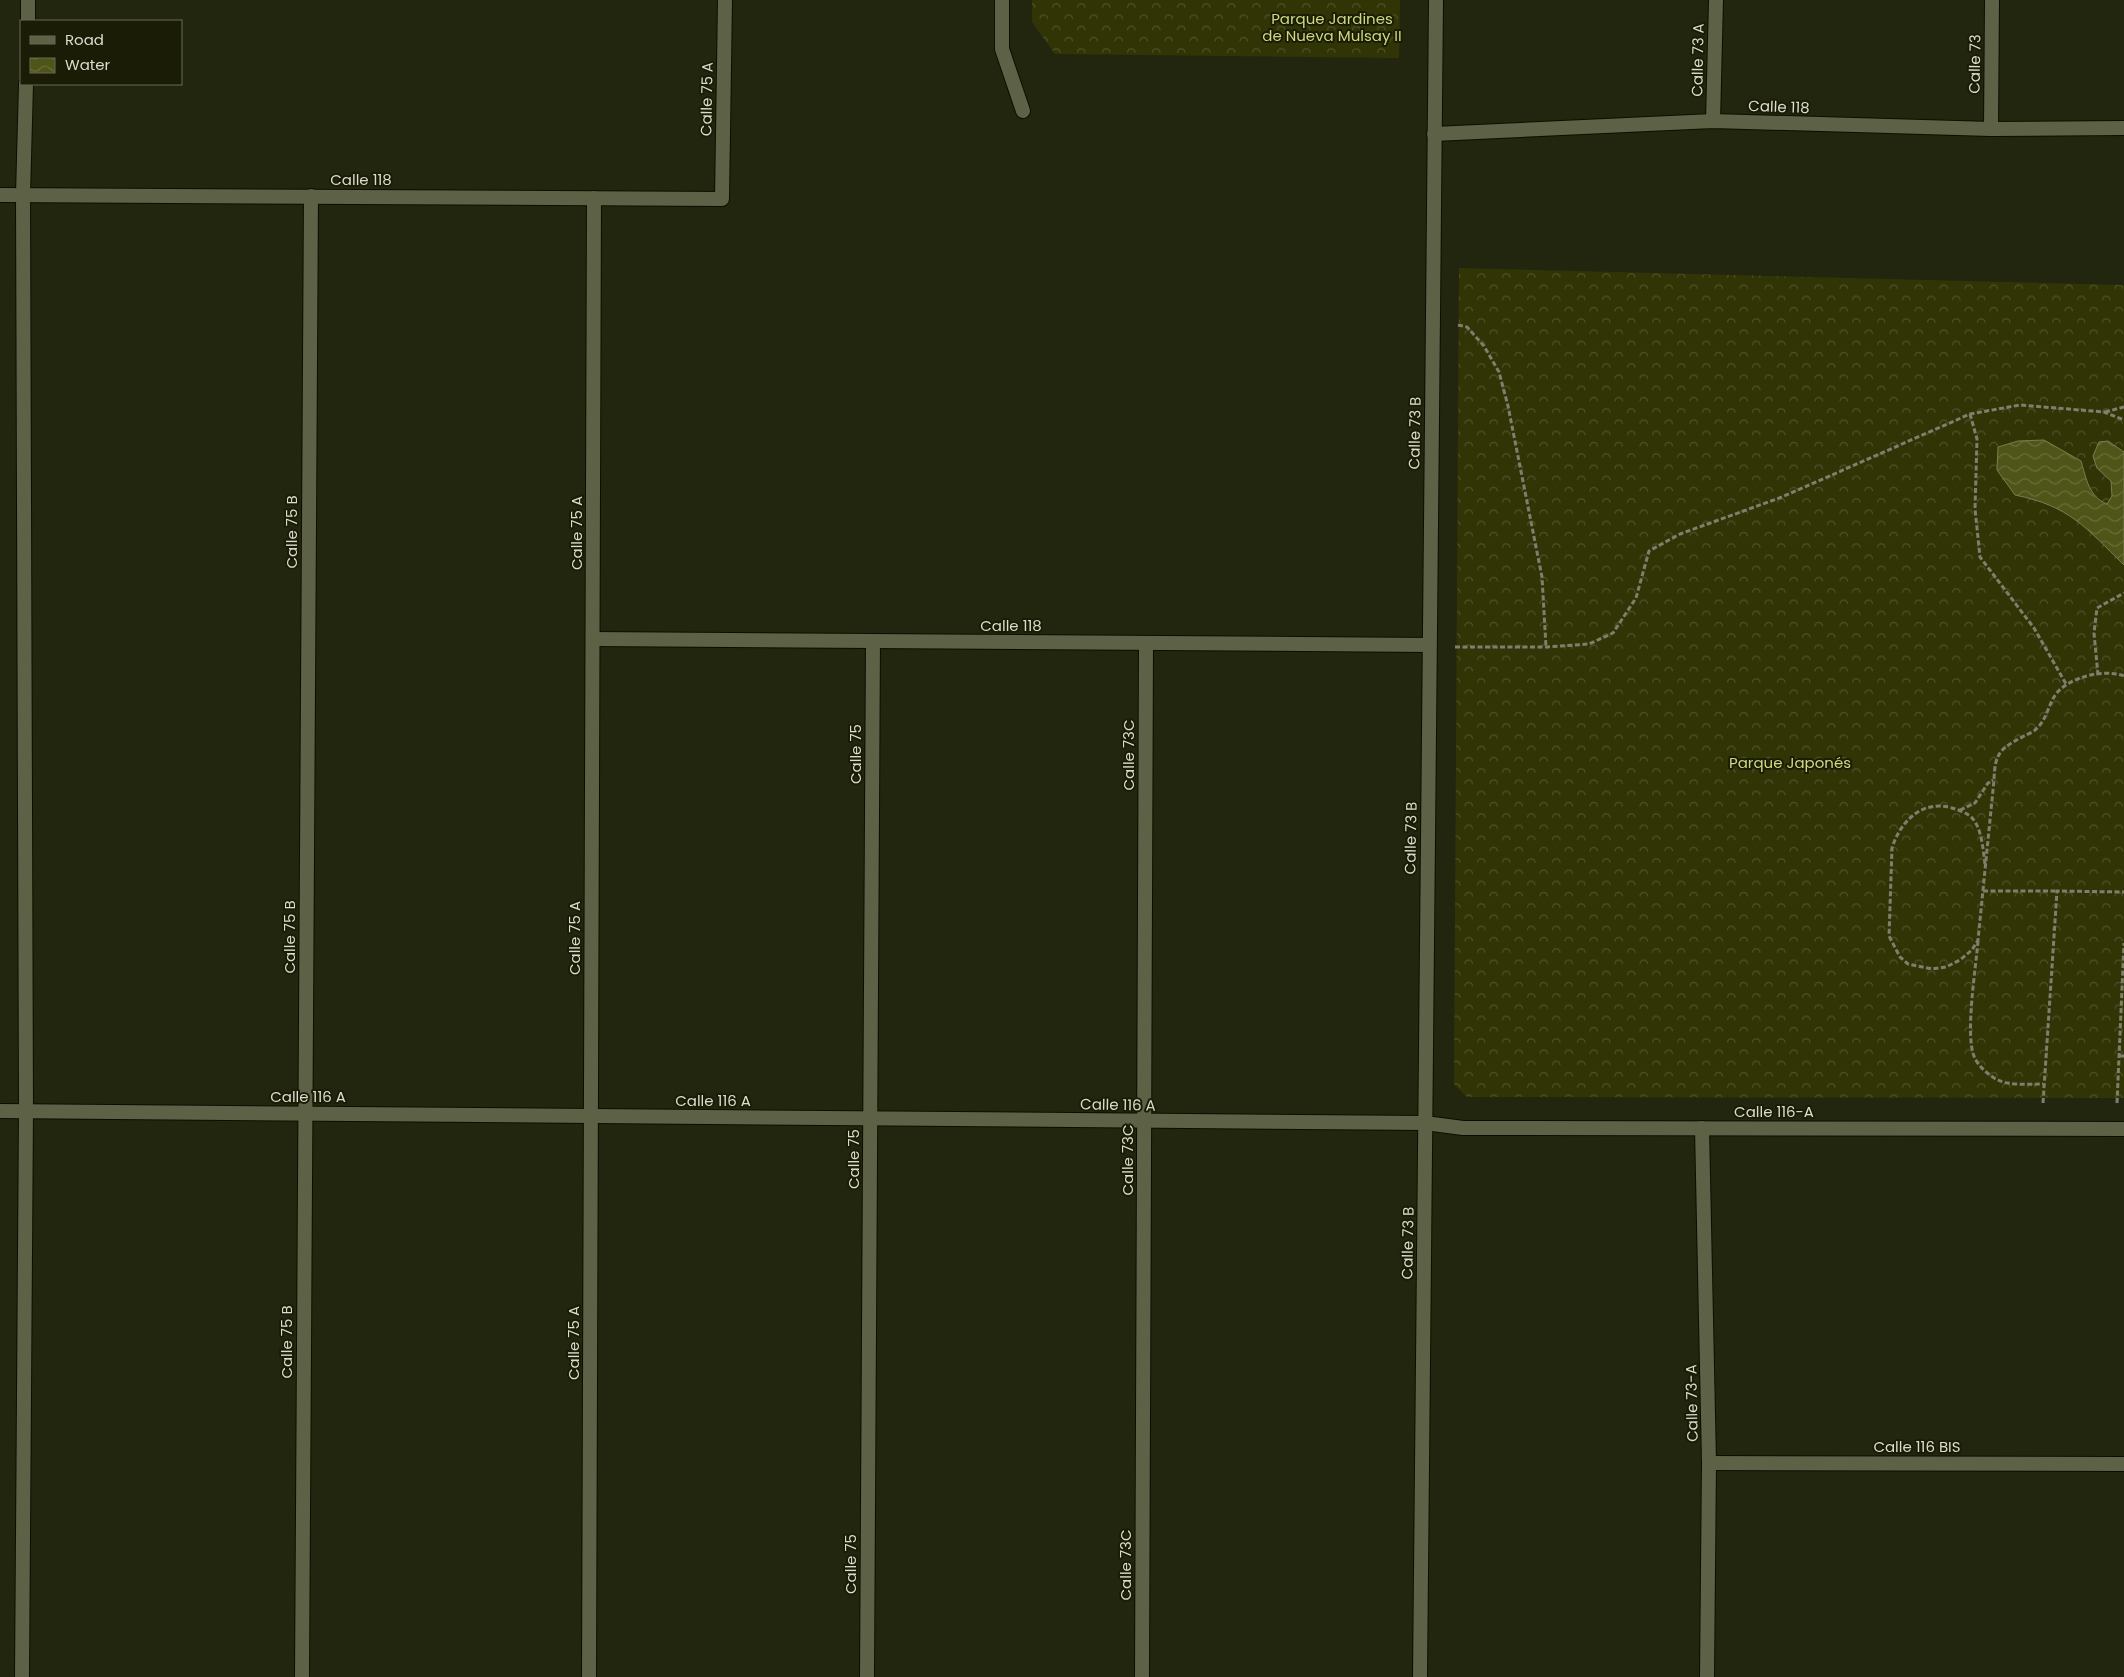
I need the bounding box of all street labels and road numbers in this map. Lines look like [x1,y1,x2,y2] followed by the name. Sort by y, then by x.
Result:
[1686,23,1709,97] street label: Calle 73 A
[1963,34,1986,94] street label: Calle 73
[695,62,718,136] street label: Calle 75 A
[1748,95,1810,118] street label: Calle 118
[330,169,392,190] street label: Calle 118
[1403,396,1426,469] street label: Calle 73 B
[281,495,302,569] street label: Calle 75 B
[566,496,587,570] street label: Calle 75 A
[980,615,1042,636] street label: Calle 118
[1118,719,1139,791] street label: Calle 73C
[845,724,866,784] street label: Calle 75
[1399,801,1422,874] street label: Calle 73 B
[279,900,300,974] street label: Calle 75 B
[564,901,585,975] street label: Calle 75 A
[270,1086,346,1107] street label: Calle 116 A
[675,1090,751,1111] street label: Calle 116 A
[1080,1093,1156,1116] street label: Calle 116 A
[1734,1101,1814,1122] street label: Calle 116-A
[1117,1124,1138,1196] street label: Calle 73C
[843,1129,864,1189] street label: Calle 75
[1396,1206,1419,1279] street label: Calle 73 B
[276,1305,297,1379] street label: Calle 75 B
[563,1306,584,1380] street label: Calle 75 A
[1680,1364,1703,1442] street label: Calle 73-A
[1873,1436,1961,1457] street label: Calle 116 BIS
[1115,1529,1136,1601] street label: Calle 73C
[840,1534,861,1594] street label: Calle 75

